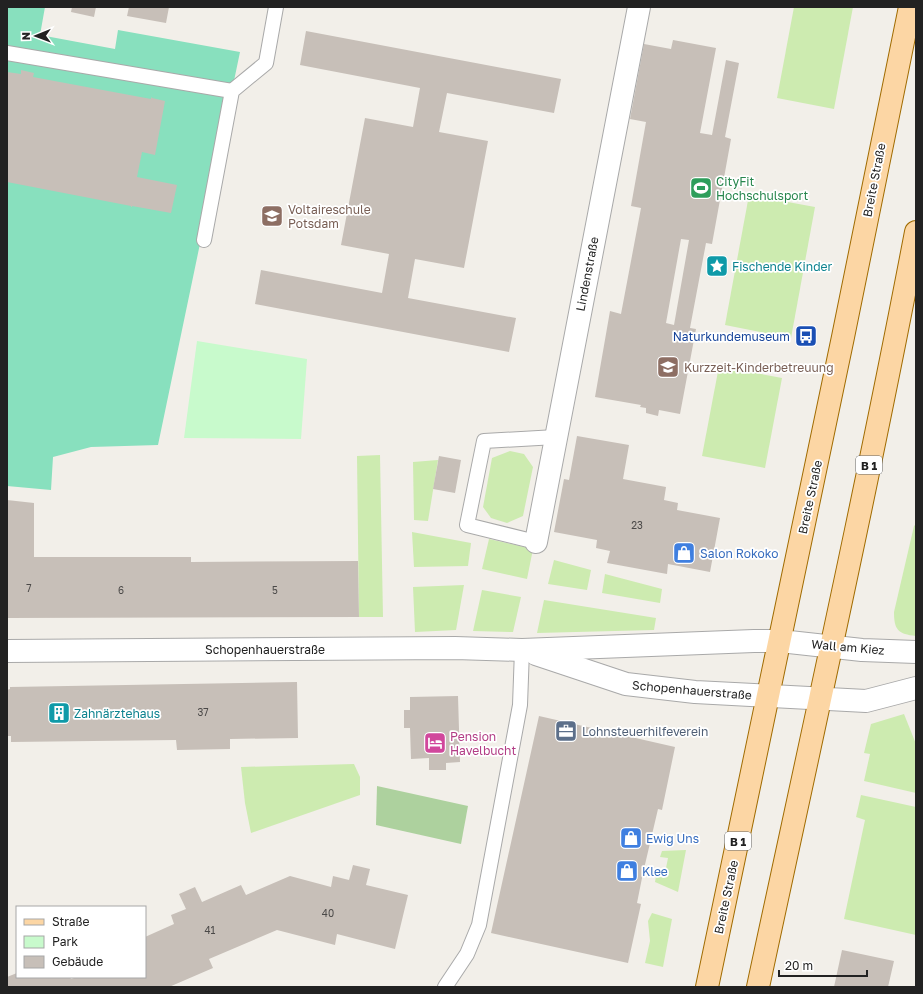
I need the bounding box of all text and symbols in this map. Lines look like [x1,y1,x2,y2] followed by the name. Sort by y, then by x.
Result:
[16,16,56,56] north arrow
[19,32,32,40] text: N
[859,142,889,218] street label: Breite Straße
[716,174,808,203] place label: CityFit Hochschulsport
[688,175,714,201] sports icon: CityFit Hochschulsport
[288,202,371,231] place label: Voltaireschule Potsdam
[259,203,285,229] school or university icon: Voltaireschule Potsdam
[572,235,602,313] street label: Lindenstraße
[704,253,730,279] place icon: Fischende Kinder
[732,259,833,274] place label: Fischende Kinder
[793,323,819,349] bus stop icon: Naturkundemuseum
[673,329,790,344] place label: Naturkundemuseum
[655,354,681,380] school or university icon: Kurzzeit-Kinderbetreuung
[684,360,834,375] place label: Kurzzeit-Kinderbetreuung
[856,456,882,474] road number: B 1
[795,459,825,535] street label: Breite Straße
[631,519,643,531] house number: 23
[671,540,697,566] shop icon: Salon Rokoko
[700,546,778,561] place label: Salon Rokoko
[26,582,32,594] house number: 7
[118,584,124,596] house number: 6
[272,584,278,596] house number: 5
[811,636,885,658] street label: Wall am Kiez
[205,642,325,657] street label: Schopenhauerstraße
[632,677,752,703] street label: Schopenhauerstraße
[46,700,72,726] building icon: Zahnärztehaus
[74,706,160,721] place label: Zahnärztehaus
[197,706,209,718] house number: 37
[553,718,579,744] office icon: Lohnsteuerhilfeverein
[582,724,708,739] place label: Lohnsteuerhilfeverein
[450,729,516,758] place label: Pension Havelbucht
[422,730,448,756] hotel icon: Pension Havelbucht
[618,825,644,851] shop icon: Ewig Uns
[646,831,699,846] place label: Ewig Uns
[725,832,751,850] road number: B 1
[614,858,640,884] shop icon: Klee
[711,859,741,935] street label: Breite Straße
[642,864,668,879] place label: Klee
[16,906,146,978] legend
[322,907,334,919] house number: 40
[52,914,90,929] text: Straße
[205,924,216,936] house number: 41
[52,934,78,949] text: Park
[779,952,867,978] scale bar
[52,954,103,969] text: Gebäude
[785,958,813,973] text: 20 m

